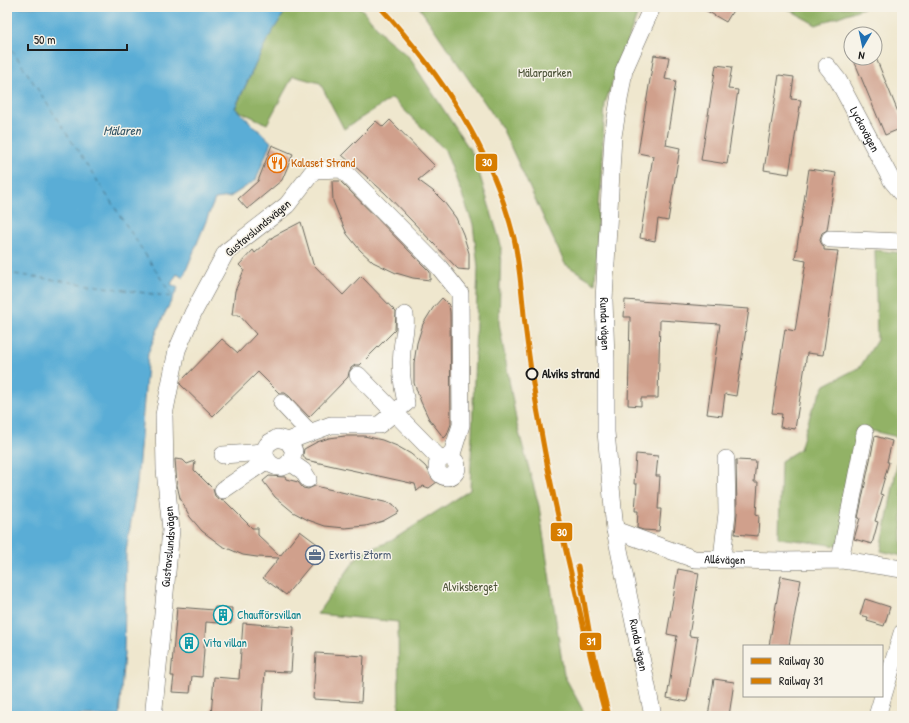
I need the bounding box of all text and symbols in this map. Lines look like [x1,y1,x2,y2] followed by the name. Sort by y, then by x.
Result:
[28,26,127,52] scale bar
[843,26,883,66] north arrow
[34,31,55,48] text: 50 m
[857,48,865,63] text: N
[518,64,572,81] park label: Mälarparken
[846,104,884,155] street label: Lyckovägen
[103,121,142,139] water label: Mälaren
[266,152,288,174] restaurant icon: Kalaset Strand
[475,153,498,172] line badge: 30
[291,154,356,171] place label: Kalaset Strand
[482,155,492,169] text: 30
[221,195,294,260] street label: Gustavslundsvägen
[596,297,615,351] street label: Runda vägen
[542,365,599,382] place label: Alviks strand
[525,367,539,381] marker: Alviks strand
[157,505,179,588] street label: Gustavslundsvägen
[550,522,573,542] line badge: 30
[557,525,567,539] text: 30
[304,544,326,566] office icon: Exertis Ztorm
[329,546,391,563] place label: Exertis Ztorm
[704,550,745,568] street label: Allévägen
[443,578,498,595] park label: Alviksberget
[212,604,234,626] building icon: Chaufförsvillan
[237,606,301,623] place label: Chaufförsvillan
[625,617,653,673] street label: Runda vägen
[178,632,200,654] building icon: Vita villan
[579,632,602,651] line badge: 31
[203,634,247,651] place label: Vita villan
[587,634,595,648] text: 31
[743,645,883,697] legend
[779,652,824,669] text: Railway 30
[779,672,823,689] text: Railway 31

